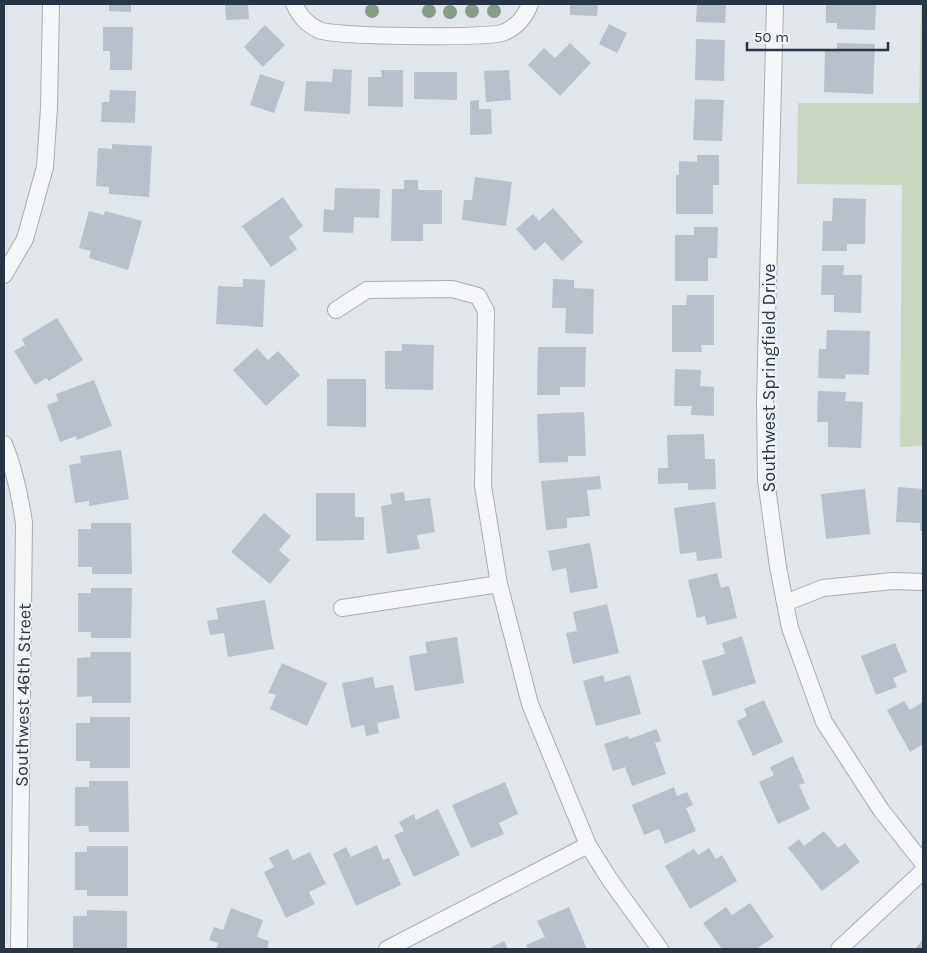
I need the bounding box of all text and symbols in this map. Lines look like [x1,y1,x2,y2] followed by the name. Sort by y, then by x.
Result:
[747,20,888,52] scale bar
[754,28,789,46] text: 50 m
[758,263,780,493] street label: Southwest Springfield Drive
[10,603,36,787] street label: Southwest 46th Street

